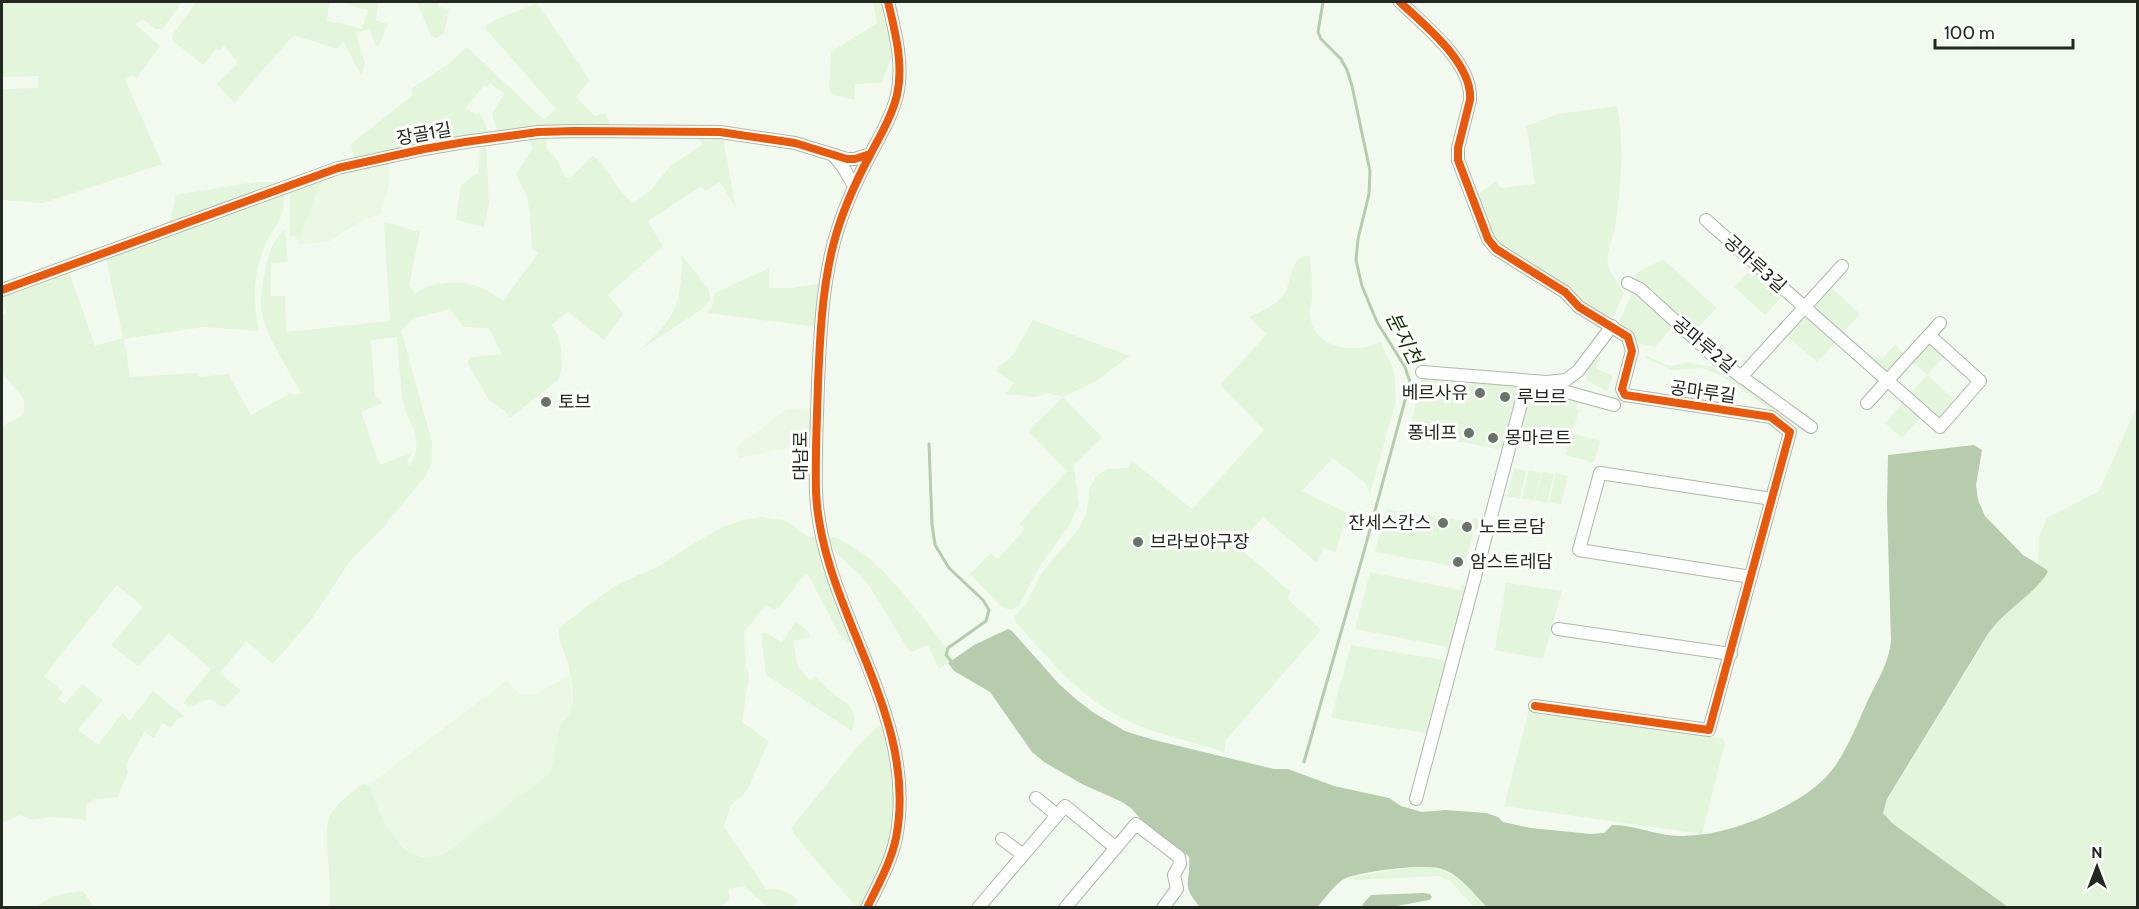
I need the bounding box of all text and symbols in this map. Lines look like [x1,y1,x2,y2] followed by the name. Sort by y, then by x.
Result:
[1935,12,2073,50] scale bar
[1944,22,1995,44] text: 100 m
[395,118,453,150] street label: 장골1길
[1719,230,1791,298] street label: 공마루3길
[1381,308,1428,370] water label: 분지천
[1668,312,1740,378] street label: 공마루2길
[1669,376,1737,408] street label: 공마루길
[1402,382,1468,404] place label: 베르사유
[1473,386,1487,400] marker: 베르사유
[1517,386,1567,408] place label: 루브르
[1498,390,1512,404] marker: 루브르
[558,391,591,413] place label: 토브
[539,395,553,409] marker: 토브
[1407,422,1457,444] place label: 퐁네프
[1462,426,1476,440] marker: 퐁네프
[1505,427,1571,449] place label: 몽마르트
[790,431,812,481] street label: 대남로
[1486,431,1500,445] marker: 몽마르트
[1348,512,1431,534] place label: 잔세스칸스
[1436,516,1450,530] marker: 잔세스칸스
[1479,516,1545,538] place label: 노트르담
[1460,520,1474,534] marker: 노트르담
[1150,531,1249,553] place label: 브라보야구장
[1131,535,1145,549] marker: 브라보야구장
[1470,551,1553,573] place label: 암스트레담
[1451,555,1465,569] marker: 암스트레담
[2067,837,2127,897] north arrow
[2091,843,2103,862] text: N

